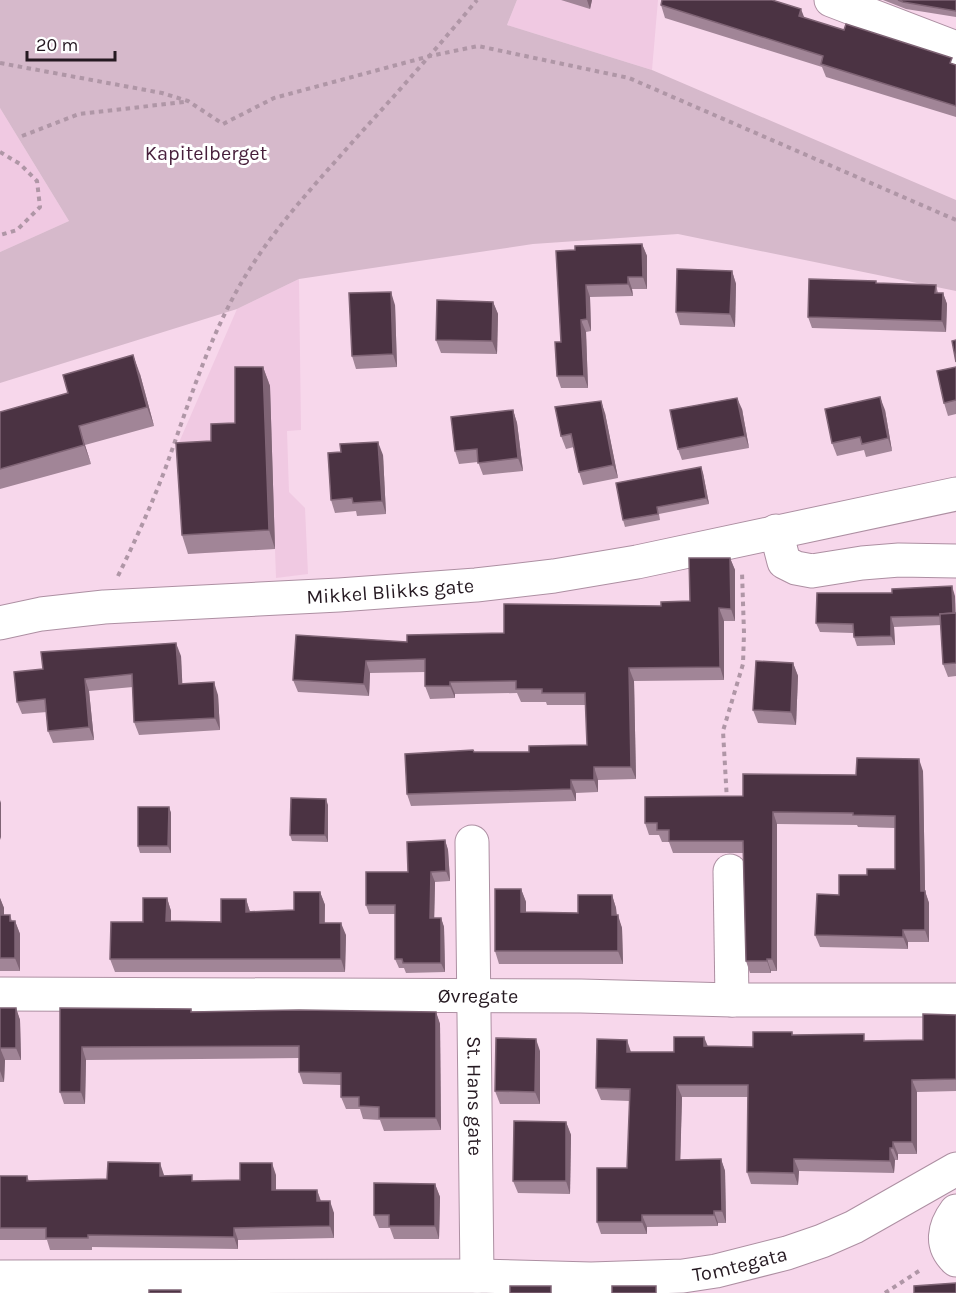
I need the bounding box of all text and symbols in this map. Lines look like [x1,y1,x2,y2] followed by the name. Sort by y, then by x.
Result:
[27,24,116,62] scale bar
[36,34,78,56] text: 20 m
[145,142,268,165] park label: Kapitelberget
[306,574,475,609] street label: Mikkel Blikks gate
[438,985,518,1008] street label: Øvregate
[462,1036,487,1156] street label: St. Hans gate
[691,1242,790,1286] street label: Tomtegata

